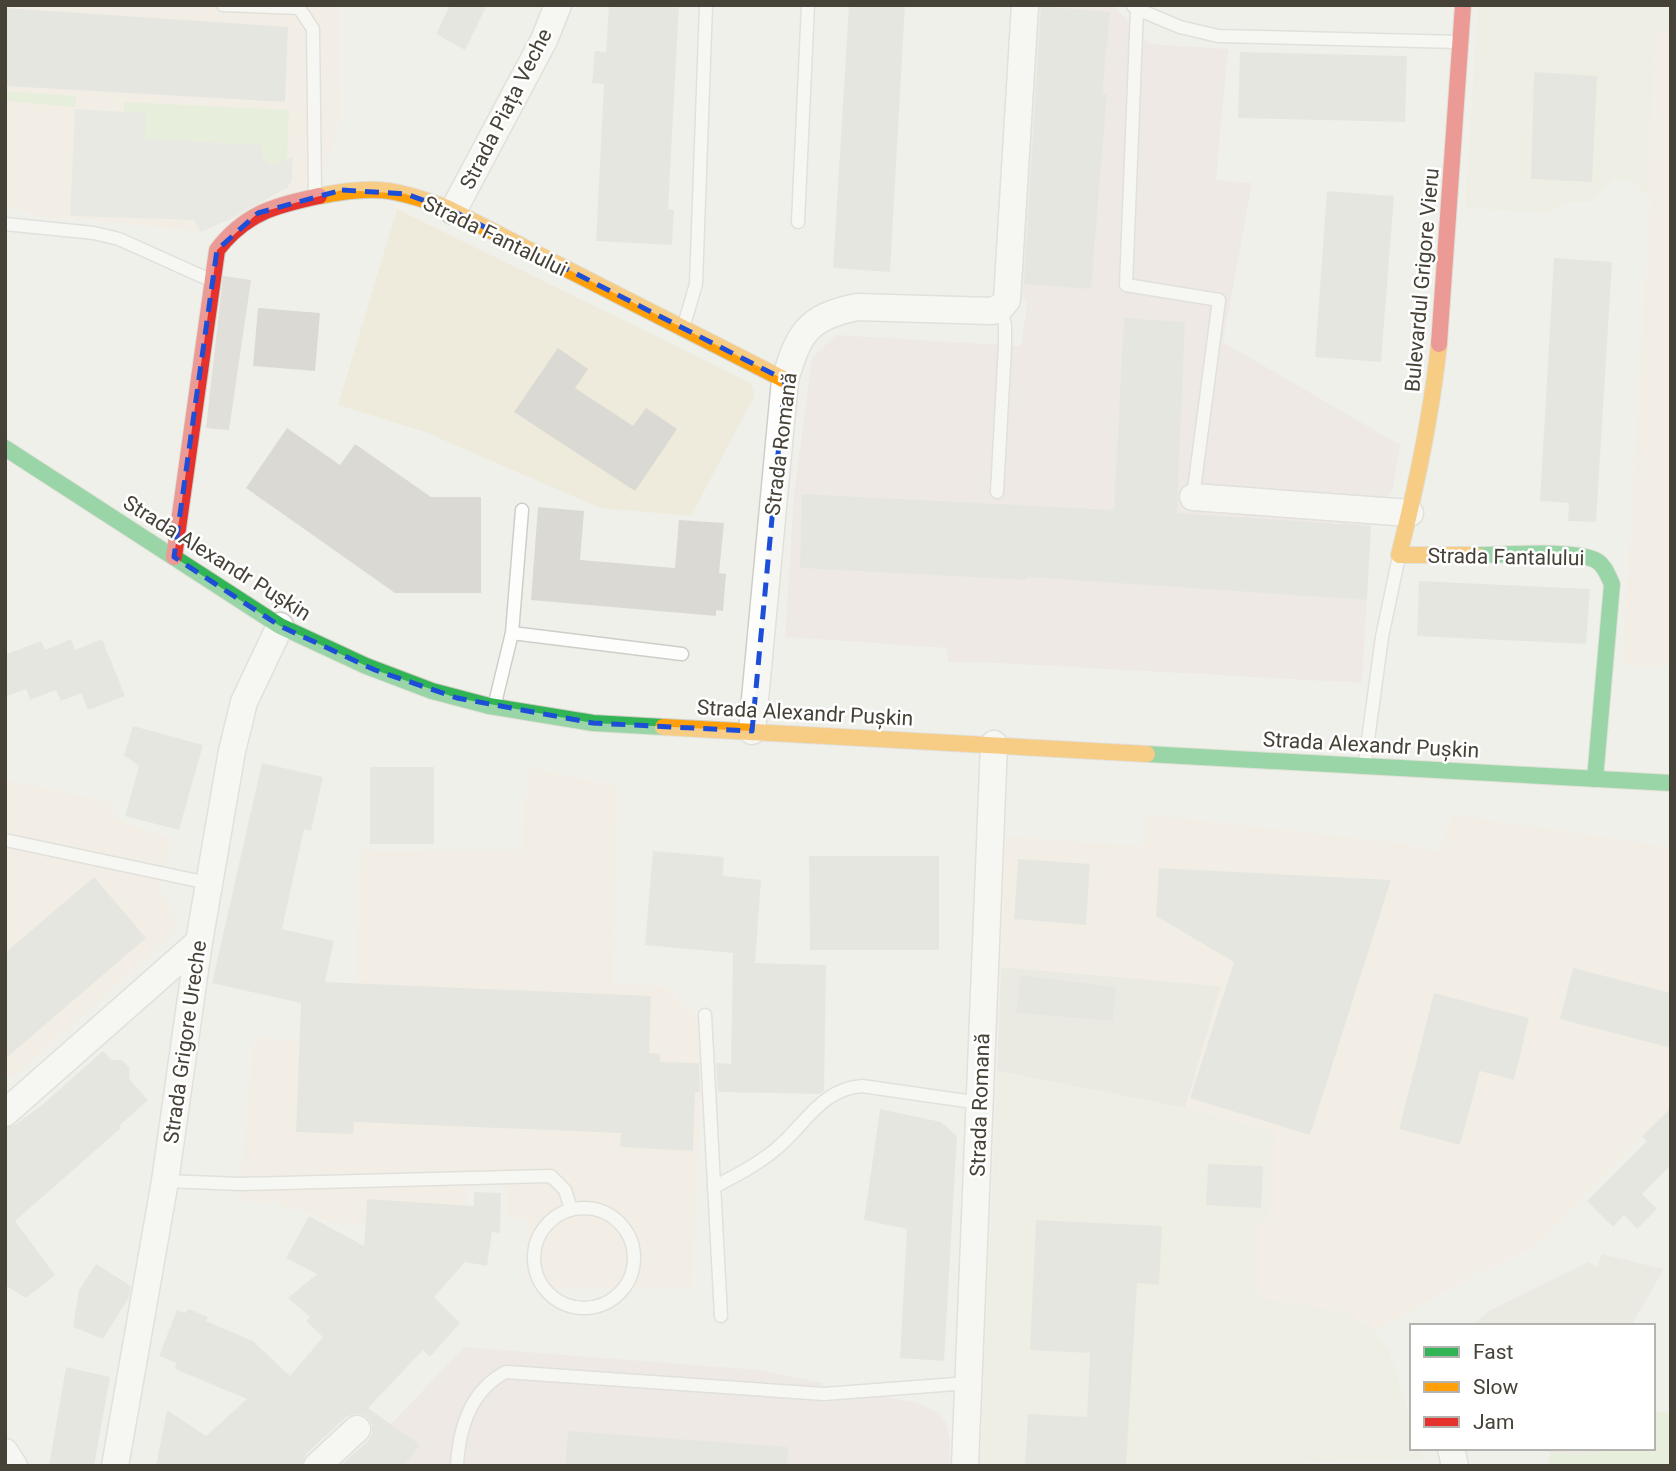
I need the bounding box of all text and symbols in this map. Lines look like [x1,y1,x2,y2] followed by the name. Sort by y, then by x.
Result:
[455,25,558,194] street label: Strada Piața Veche
[1400,167,1444,393] street label: Bulevardul Grigore Vieru
[419,191,571,281] street label: Strada Fantalului
[760,371,802,517] street label: Strada Romană
[119,490,315,626] street label: Strada Alexandr Pușkin
[1427,544,1585,570] street label: Strada Fantalului
[696,695,914,731] street label: Strada Alexandr Pușkin
[1262,727,1480,763] street label: Strada Alexandr Pușkin
[159,939,211,1145] street label: Strada Grigore Ureche
[965,1033,995,1177] street label: Strada Romană
[1410,1324,1655,1450] legend
[1473,1340,1514,1364] text: Fast
[1473,1375,1519,1399] text: Slow
[1473,1410,1514,1434] text: Jam

